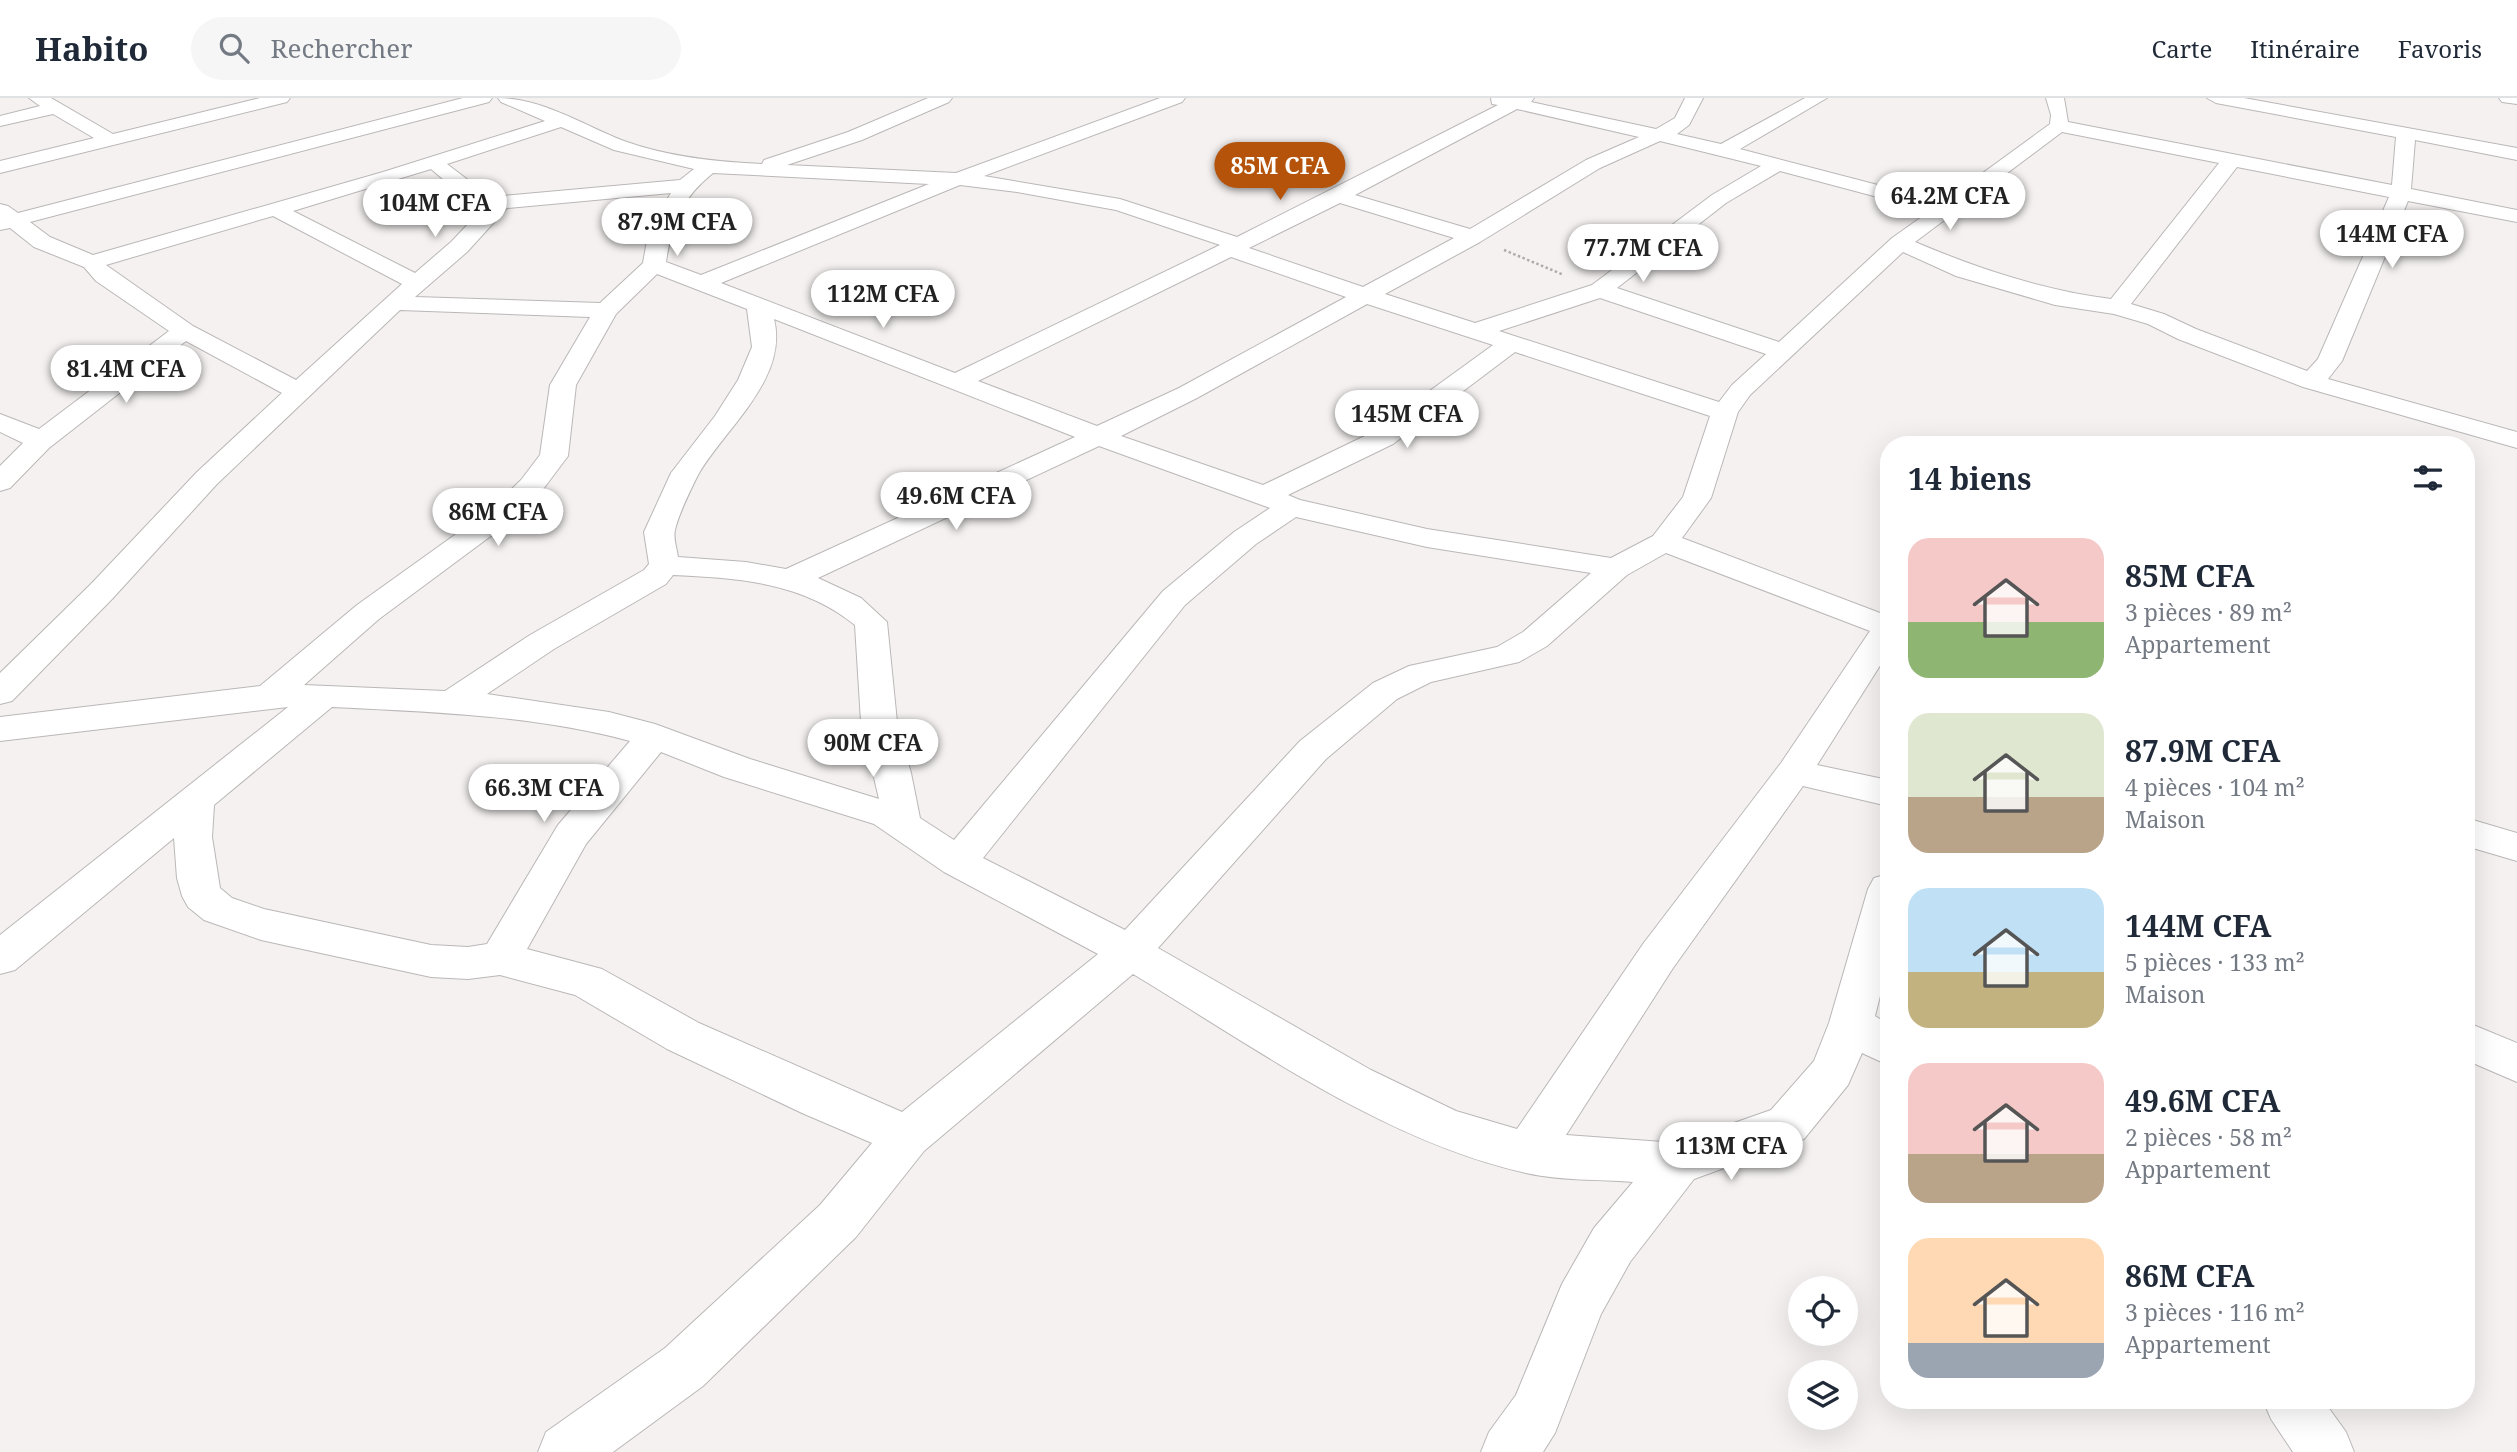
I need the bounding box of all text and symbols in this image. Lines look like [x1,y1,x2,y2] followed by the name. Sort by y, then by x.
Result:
[191,17,681,80] search box
[35,26,149,71] text: Habito
[215,29,253,67] icon: search
[271,30,412,66] text: Rechercher
[2151,32,2212,65] text: Carte
[2250,32,2360,65] text: Itinéraire
[2398,32,2482,65] text: Favoris
[1215,142,1345,202] pin: 85M CFA
[1230,149,1330,181] text: 85M CFA
[1870,172,2030,232] pin: 64.2M CFA
[1890,179,2010,211] text: 64.2M CFA
[363,180,507,239] pin: 104M CFA
[379,186,491,218] text: 104M CFA
[597,198,757,258] pin: 87.9M CFA
[617,205,737,237] text: 87.9M CFA
[2320,211,2464,270] pin: 144M CFA
[2336,217,2448,249] text: 144M CFA
[1563,225,1723,284] pin: 77.7M CFA
[1583,231,1703,263] text: 77.7M CFA
[811,271,955,330] pin: 112M CFA
[827,277,939,309] text: 112M CFA
[46,345,206,405] pin: 81.4M CFA
[66,352,186,384] text: 81.4M CFA
[1335,390,1479,450] pin: 145M CFA
[1351,397,1463,429] text: 145M CFA
[1908,458,2031,499] text: 14 biens
[2409,459,2447,497] icon: filters
[876,472,1036,532] pin: 49.6M CFA
[896,479,1016,511] text: 49.6M CFA
[433,489,563,548] pin: 86M CFA
[448,495,548,527] text: 86M CFA
[2125,555,2254,596] text: 85M CFA
[1964,566,2048,650] icon: home
[2125,596,2292,628] text: 3 pièces · 89 m²
[2125,628,2271,660] text: Appartement
[808,720,938,779] pin: 90M CFA
[823,726,923,758] text: 90M CFA
[2125,730,2280,771] text: 87.9M CFA
[1964,741,2048,825] icon: home
[464,764,624,824] pin: 66.3M CFA
[484,771,604,803] text: 66.3M CFA
[2125,771,2305,803] text: 4 pièces · 104 m²
[2125,803,2205,835] text: Maison
[2125,905,2271,946] text: 144M CFA
[1964,916,2048,1000] icon: home
[2125,946,2305,978] text: 5 pièces · 133 m²
[2125,978,2205,1010] text: Maison
[2125,1080,2280,1121] text: 49.6M CFA
[1964,1091,2048,1175] icon: home
[2125,1121,2292,1153] text: 2 pièces · 58 m²
[1659,1122,1803,1182] pin: 113M CFA
[1675,1129,1787,1161] text: 113M CFA
[2125,1153,2271,1185] text: Appartement
[2125,1255,2254,1296] text: 86M CFA
[1964,1266,2048,1350] icon: home
[1788,1276,1858,1430] map controls
[1788,1276,1858,1346] button: locate
[2125,1296,2305,1328] text: 3 pièces · 116 m²
[2125,1328,2271,1360] text: Appartement
[1788,1360,1858,1430] button: layers

